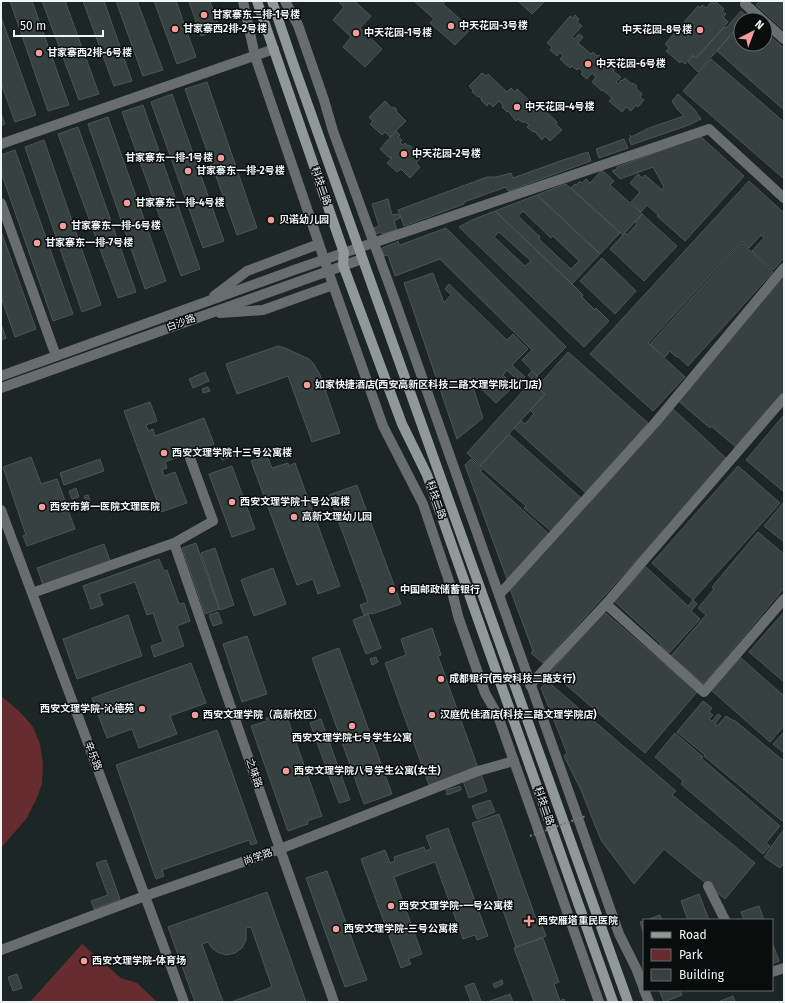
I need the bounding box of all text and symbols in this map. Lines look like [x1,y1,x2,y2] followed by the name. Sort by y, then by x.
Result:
[212,9,300,21] place label: 甘家寨东二排-1号楼
[199,10,209,20] marker: 甘家寨东二排-1号楼
[14,12,103,38] scale bar
[733,12,773,52] north arrow
[752,18,766,32] text: N
[20,19,46,33] text: 50 m
[459,20,528,32] place label: 中天花园-3号楼
[446,21,456,31] marker: 中天花园-3号楼
[183,23,267,35] place label: 甘家寨西2排-2号楼
[170,24,180,34] marker: 甘家寨西2排-2号楼
[622,24,692,36] place label: 中天花园-8号楼
[695,25,705,35] marker: 中天花园-8号楼
[364,27,432,39] place label: 中天花园-1号楼
[351,28,361,38] marker: 中天花园-1号楼
[47,47,132,59] place label: 甘家寨西2排-6号楼
[34,48,44,58] marker: 甘家寨西2排-6号楼
[596,58,666,70] place label: 中天花园-6号楼
[583,59,593,69] marker: 中天花园-6号楼
[525,101,595,113] place label: 中天花园-4号楼
[512,102,522,112] marker: 中天花园-4号楼
[412,148,481,160] place label: 中天花园-2号楼
[399,149,409,159] marker: 中天花园-2号楼
[125,152,213,164] place label: 甘家寨东一排-1号楼
[216,153,226,163] marker: 甘家寨东一排-1号楼
[196,165,285,177] place label: 甘家寨东一排-2号楼
[309,165,333,207] street label: 科技二路
[183,166,193,176] marker: 甘家寨东一排-2号楼
[135,197,225,209] place label: 甘家寨东一排-4号楼
[122,198,132,208] marker: 甘家寨东一排-4号楼
[279,213,329,226] place label: 贝诺幼儿园
[266,215,276,225] marker: 贝诺幼儿园
[71,220,161,232] place label: 甘家寨东一排-6号楼
[58,221,68,231] marker: 甘家寨东一排-6号楼
[45,237,133,249] place label: 甘家寨东一排-7号楼
[32,238,42,248] marker: 甘家寨东一排-7号楼
[165,312,197,334] street label: 白沙路
[315,378,542,391] place label: 如家快捷酒店(西安高新区科技二路文理学院北门店)
[302,380,312,390] marker: 如家快捷酒店(西安高新区科技二路文理学院北门店)
[172,447,292,459] place label: 西安文理学院十三号公寓楼
[159,448,169,458] marker: 西安文理学院十三号公寓楼
[424,479,448,521] street label: 科技二路
[240,496,350,508] place label: 西安文理学院十号公寓楼
[227,497,237,507] marker: 西安文理学院十号公寓楼
[50,501,160,513] place label: 西安市第一医院文理医院
[37,502,47,512] marker: 西安市第一医院文理医院
[302,510,372,523] place label: 高新文理幼儿园
[289,512,299,522] marker: 高新文理幼儿园
[400,583,480,596] place label: 中国邮政储蓄银行
[387,585,397,595] marker: 中国邮政储蓄银行
[449,672,576,685] place label: 成都银行(西安科技二路支行)
[436,674,446,684] marker: 成都银行(西安科技二路支行)
[40,702,134,715] place label: 西安文理学院-沁德苑
[137,704,147,714] marker: 西安文理学院-沁德苑
[203,708,323,721] place label: 西安文理学院（高新校区）
[440,708,597,721] place label: 汉庭优佳酒店(科技二路文理学院店)
[190,710,200,720] marker: 西安文理学院（高新校区）
[427,710,437,720] marker: 汉庭优佳酒店(科技二路文理学院店)
[347,721,357,731] marker: 西安文理学院七号学生公寓
[292,732,412,744] place label: 西安文理学院七号学生公寓
[82,740,104,772] street label: 辛乐路
[243,757,265,789] street label: 之味路
[294,764,441,777] place label: 西安文理学院八号学生公寓(女生)
[281,766,291,776] marker: 西安文理学院八号学生公寓(女生)
[532,785,556,827] street label: 科技二路
[242,846,274,868] street label: 尚学路
[399,900,513,912] place label: 西安文理学院-一号公寓楼
[386,901,396,911] marker: 西安文理学院-一号公寓楼
[523,915,535,927] marker: 西安雁塔重民医院
[538,915,618,927] place label: 西安雁塔重民医院
[643,919,773,991] legend
[344,923,458,935] place label: 西安文理学院-三号公寓楼
[331,924,341,934] marker: 西安文理学院-三号公寓楼
[679,928,707,942] text: Road
[679,948,703,962] text: Park
[92,955,186,967] place label: 西安文理学院-体育场
[79,956,89,966] marker: 西安文理学院-体育场
[679,968,725,982] text: Building

